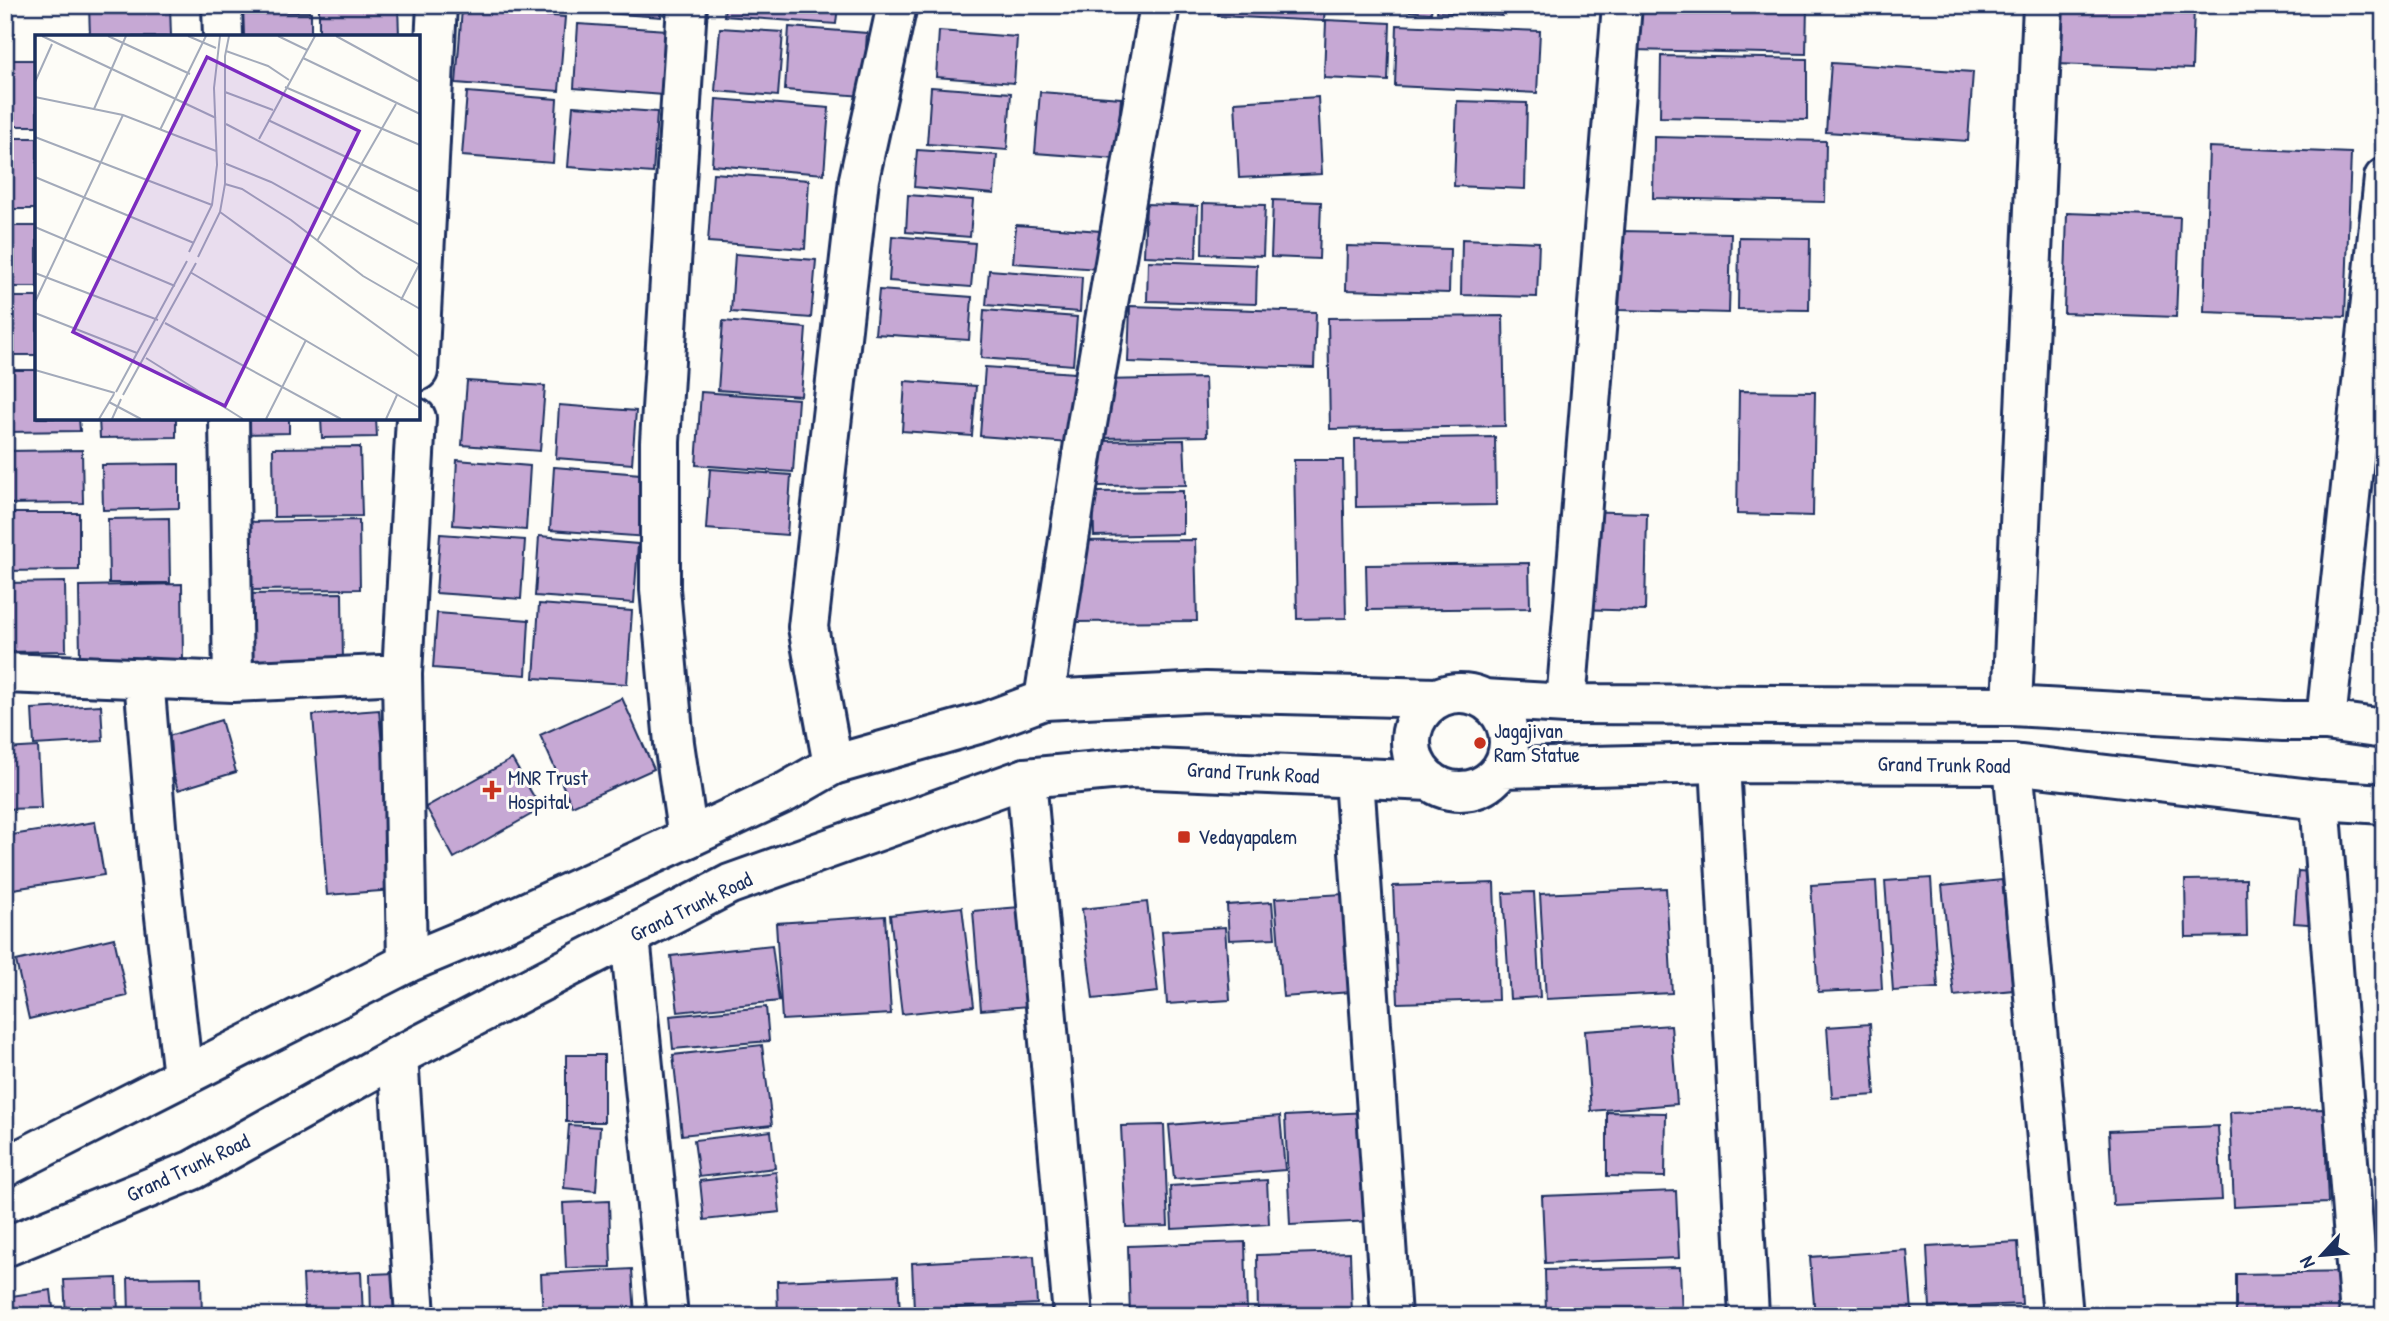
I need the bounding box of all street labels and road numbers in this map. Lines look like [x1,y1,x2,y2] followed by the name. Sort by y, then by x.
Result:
[1877,749,2011,780] street label: Grand Trunk Road
[1186,755,1320,790] street label: Grand Trunk Road
[625,864,757,949] street label: Grand Trunk Road
[122,1126,254,1209] street label: Grand Trunk Road

